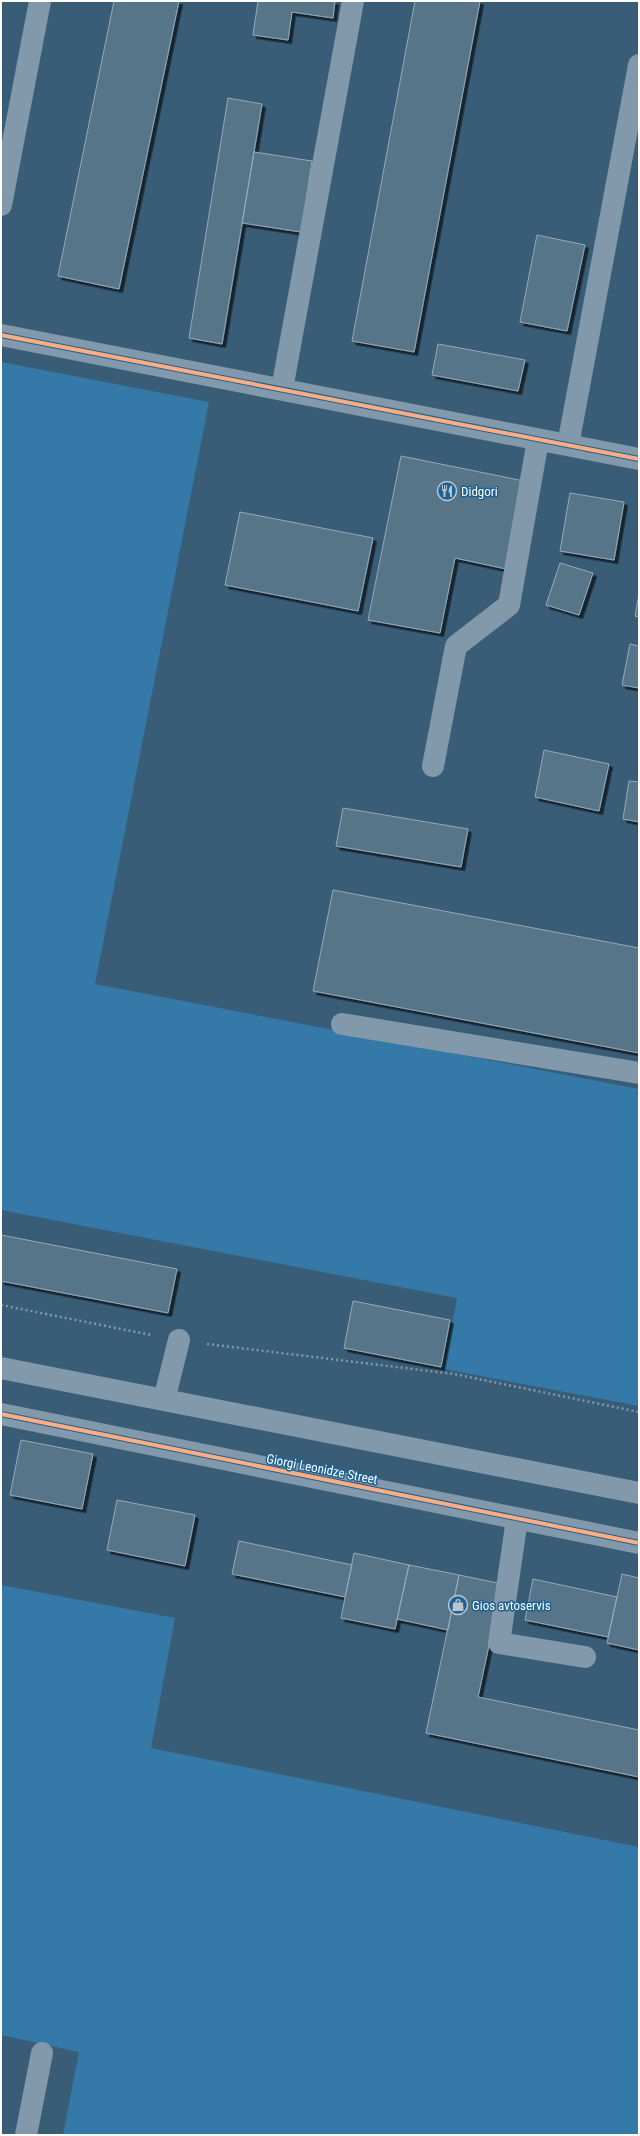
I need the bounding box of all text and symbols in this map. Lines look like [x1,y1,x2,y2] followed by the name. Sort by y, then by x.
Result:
[436,480,458,502] restaurant icon: Didgori
[461,484,498,499] place label: Didgori
[265,1451,379,1487] street label: Giorgi Leonidze Street
[447,1594,469,1616] shop icon: Gios avtoservis
[472,1598,551,1613] place label: Gios avtoservis

